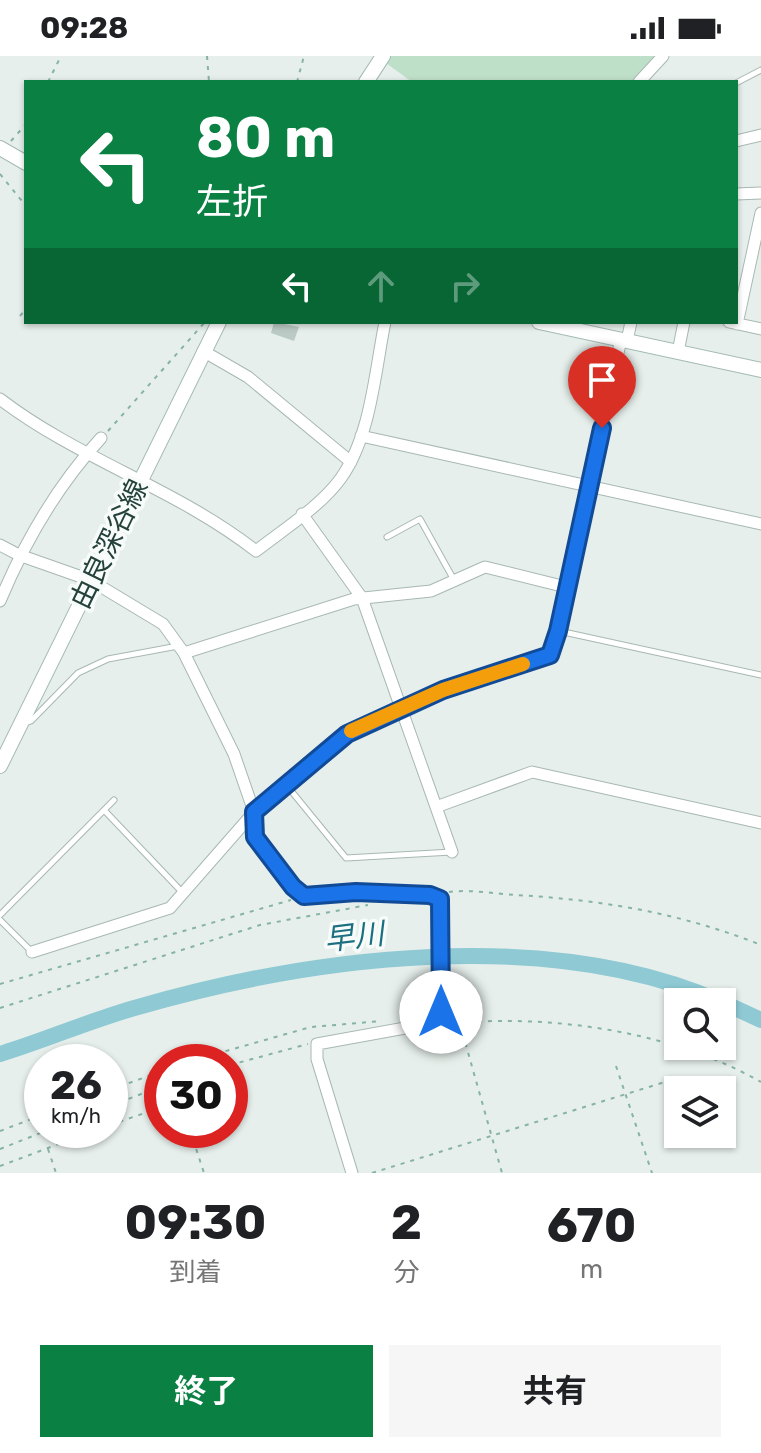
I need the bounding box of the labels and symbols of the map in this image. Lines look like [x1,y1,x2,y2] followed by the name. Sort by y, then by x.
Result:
[568,346,636,428] pin
[63,474,155,614] street label: 由良深谷線
[322,915,389,959] water label: 早川
[399,970,483,1054] position arrow
[144,1044,248,1148] speed limit sign: 30

